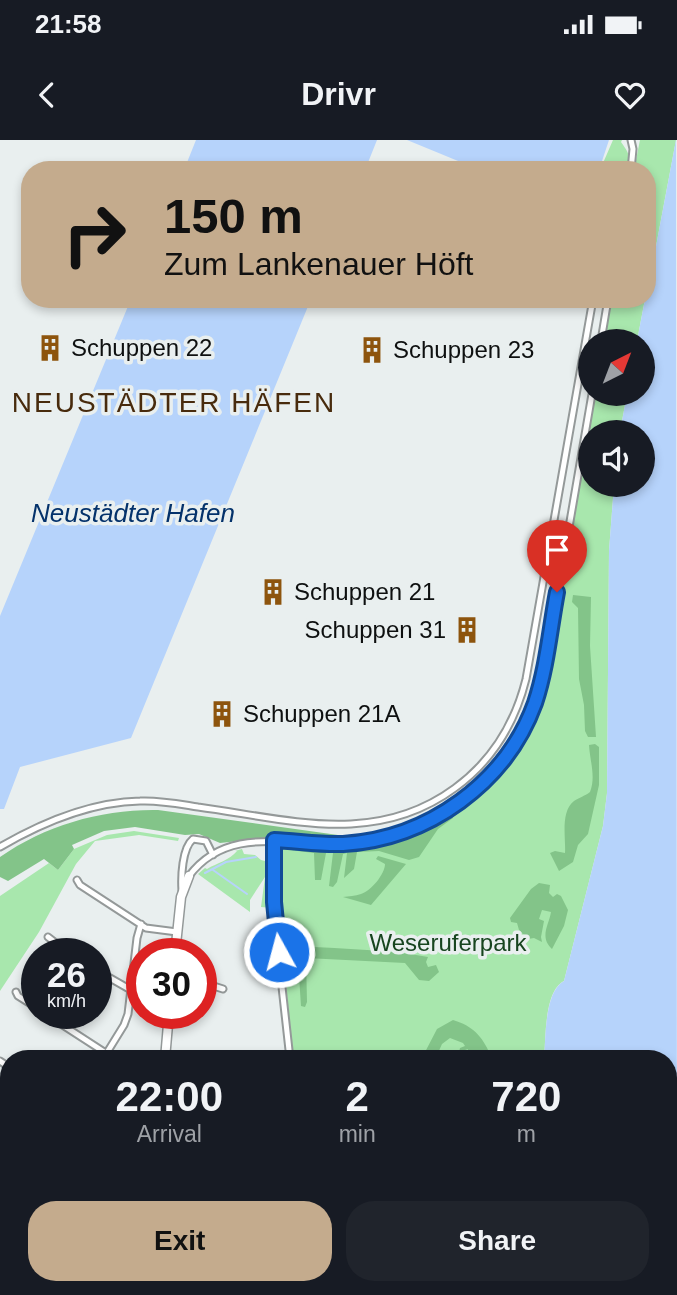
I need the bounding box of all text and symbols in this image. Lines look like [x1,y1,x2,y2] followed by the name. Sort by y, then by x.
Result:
[35,9,102,39] text: 21:58
[28,76,66,114] icon: back
[301,76,376,112] text: Drivr
[611,76,649,114] icon: heart
[49,189,140,280] icon: right
[164,189,303,243] text: 150 m
[164,246,474,282] text: Zum Lankenauer Höft
[578,329,654,406] north arrow
[578,329,655,497] map controls
[35,333,65,363] building icon: Schuppen 22
[71,334,212,361] place label: Schuppen 22
[357,335,387,365] building icon: Schuppen 23
[393,336,534,363] place label: Schuppen 23
[12,387,336,418] district label: NEUSTÄDTER HÄFEN
[578,420,655,497] button: sound
[31,498,235,528] water label: Neustädter Hafen
[527,520,587,592] pin
[538,531,576,569] icon: arrive
[258,577,288,607] building icon: Schuppen 21
[294,578,435,605] place label: Schuppen 21
[452,615,482,645] building icon: Schuppen 31
[305,616,446,643] place label: Schuppen 31
[207,699,237,729] building icon: Schuppen 21A
[243,700,400,727] place label: Schuppen 21A
[242,915,316,989] position arrow
[370,929,527,956] park label: Weseruferpark
[126,938,217,1029] speed limit sign: 30
[47,955,86,994] text: 26
[47,991,86,1011] text: km/h
[116,1073,223,1120] text: 22:00
[345,1073,369,1120] text: 2
[491,1073,561,1120] text: 720
[137,1121,202,1147] text: Arrival
[339,1121,376,1147] text: min
[517,1121,536,1147] text: m
[28,1201,332,1281] button: Exit
[346,1201,649,1281] button: Share

